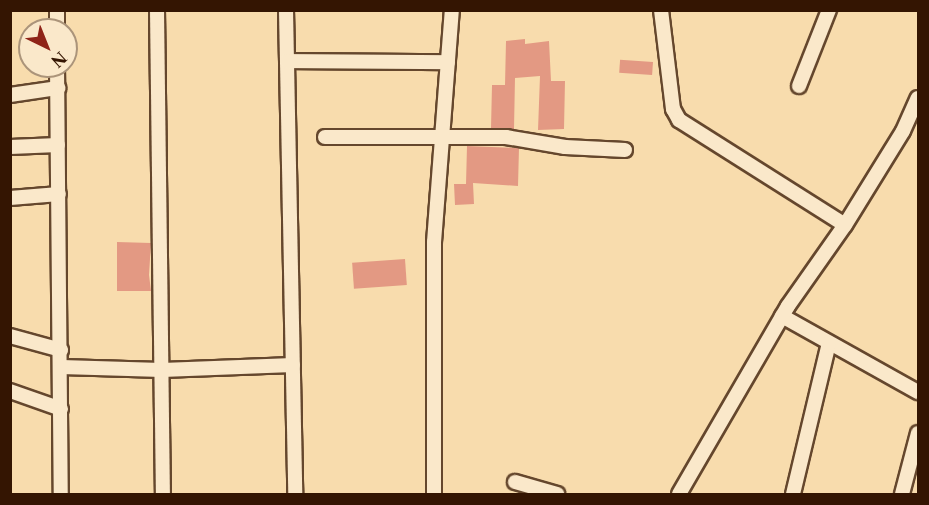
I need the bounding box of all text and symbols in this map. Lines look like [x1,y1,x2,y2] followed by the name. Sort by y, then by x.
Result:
[18,18,78,78] north arrow
[47,48,71,72] text: N

